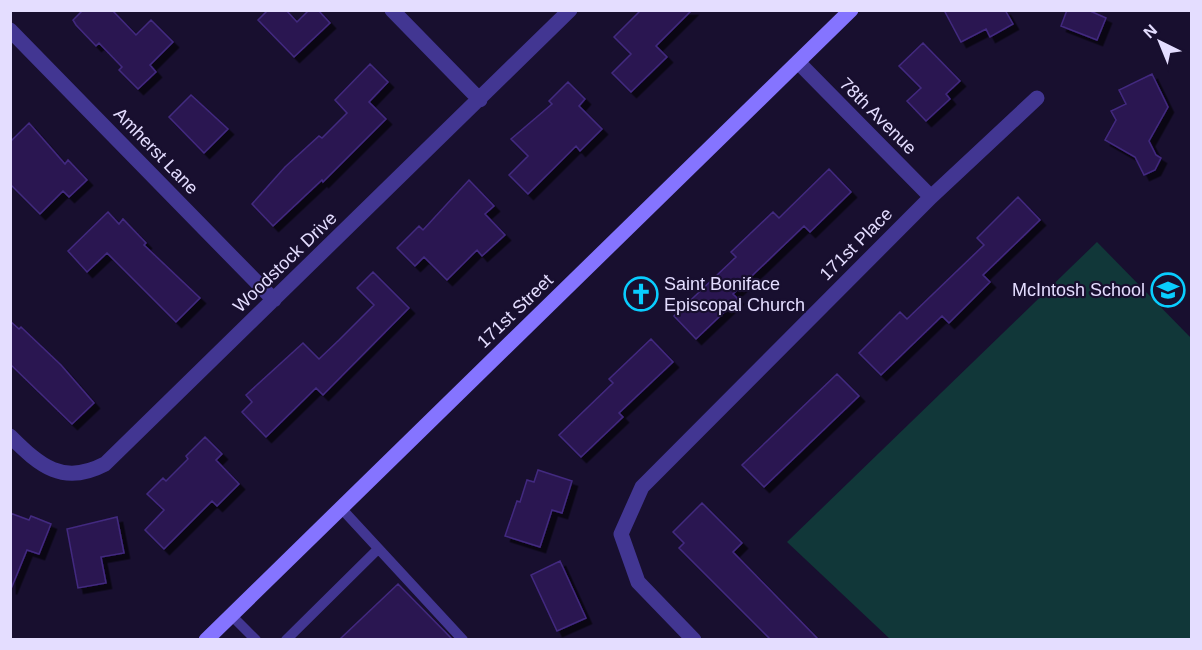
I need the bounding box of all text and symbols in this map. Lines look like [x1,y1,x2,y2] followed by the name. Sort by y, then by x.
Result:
[1130,12,1190,72] north arrow
[1140,21,1160,42] text: N
[836,74,920,158] street label: 78th Avenue
[110,104,202,198] street label: Amherst Lane
[816,204,896,284] street label: 171st Place
[229,208,341,316] street label: Woodstock Drive
[473,270,557,352] street label: 171st Street
[1150,272,1186,308] school or university icon: McIntosh School
[664,274,805,315] place label: Saint Boniface Episcopal Church
[623,276,659,312] church icon: Saint Boniface Episcopal Church
[1012,280,1145,300] place label: McIntosh School

